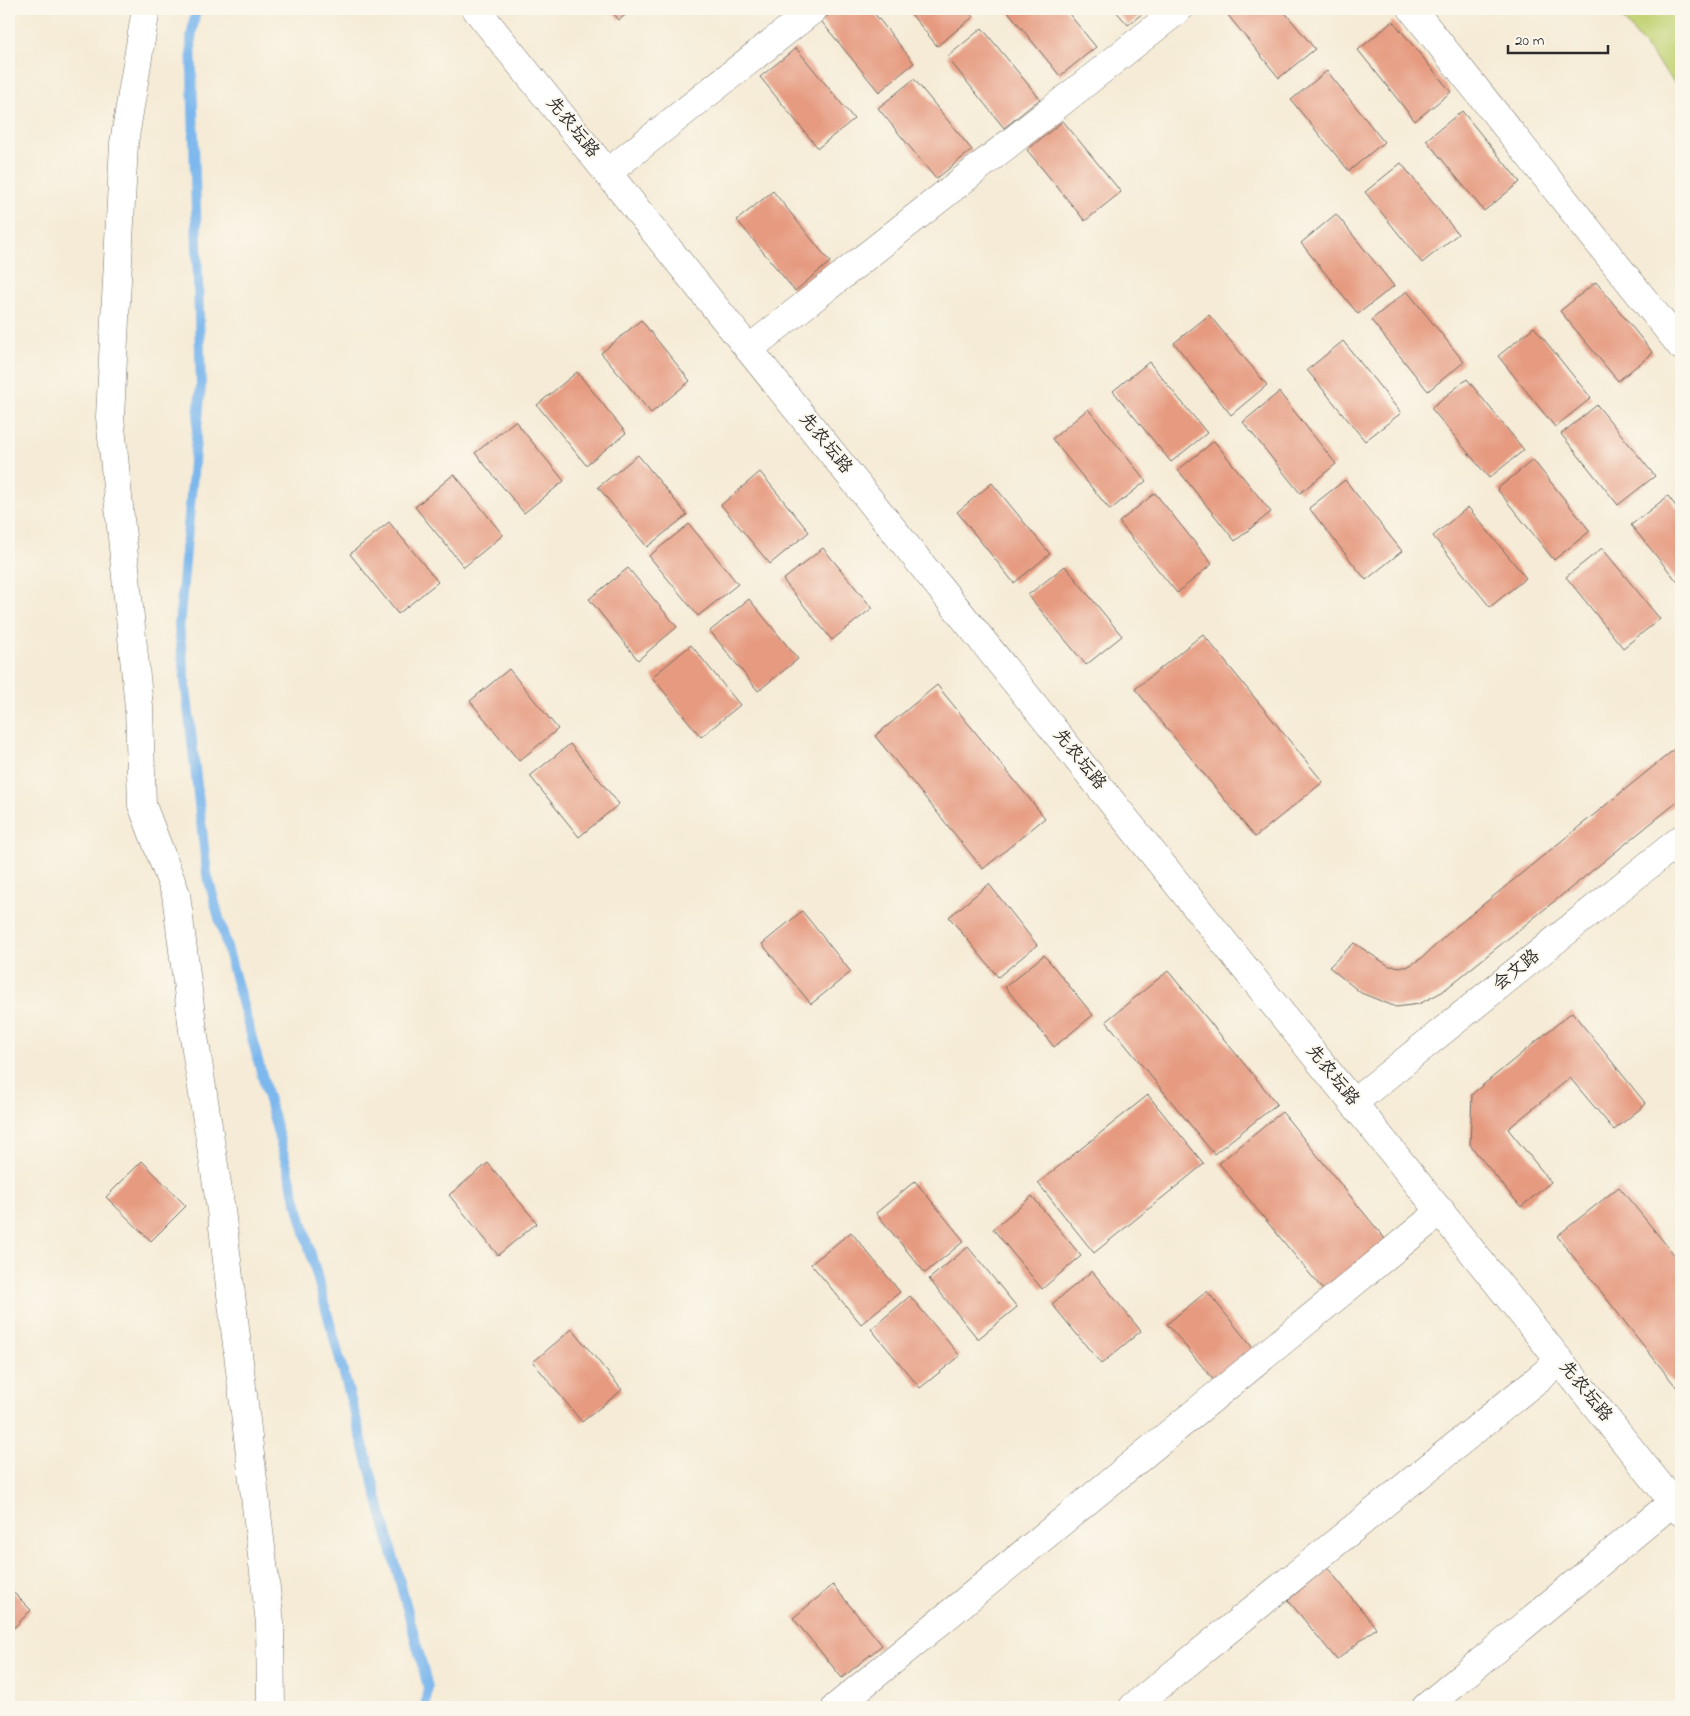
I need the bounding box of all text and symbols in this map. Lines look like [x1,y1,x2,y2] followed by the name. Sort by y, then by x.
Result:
[1508,22,1608,54] scale bar
[1515,30,1545,52] text: 20 m
[539,92,605,164] street label: 先农坛路
[792,408,858,480] street label: 先农坛路
[1046,724,1112,796] street label: 先农坛路
[1488,944,1546,998] street label: 会文路
[1299,1040,1365,1112] street label: 先农坛路
[1552,1356,1618,1428] street label: 先农坛路

